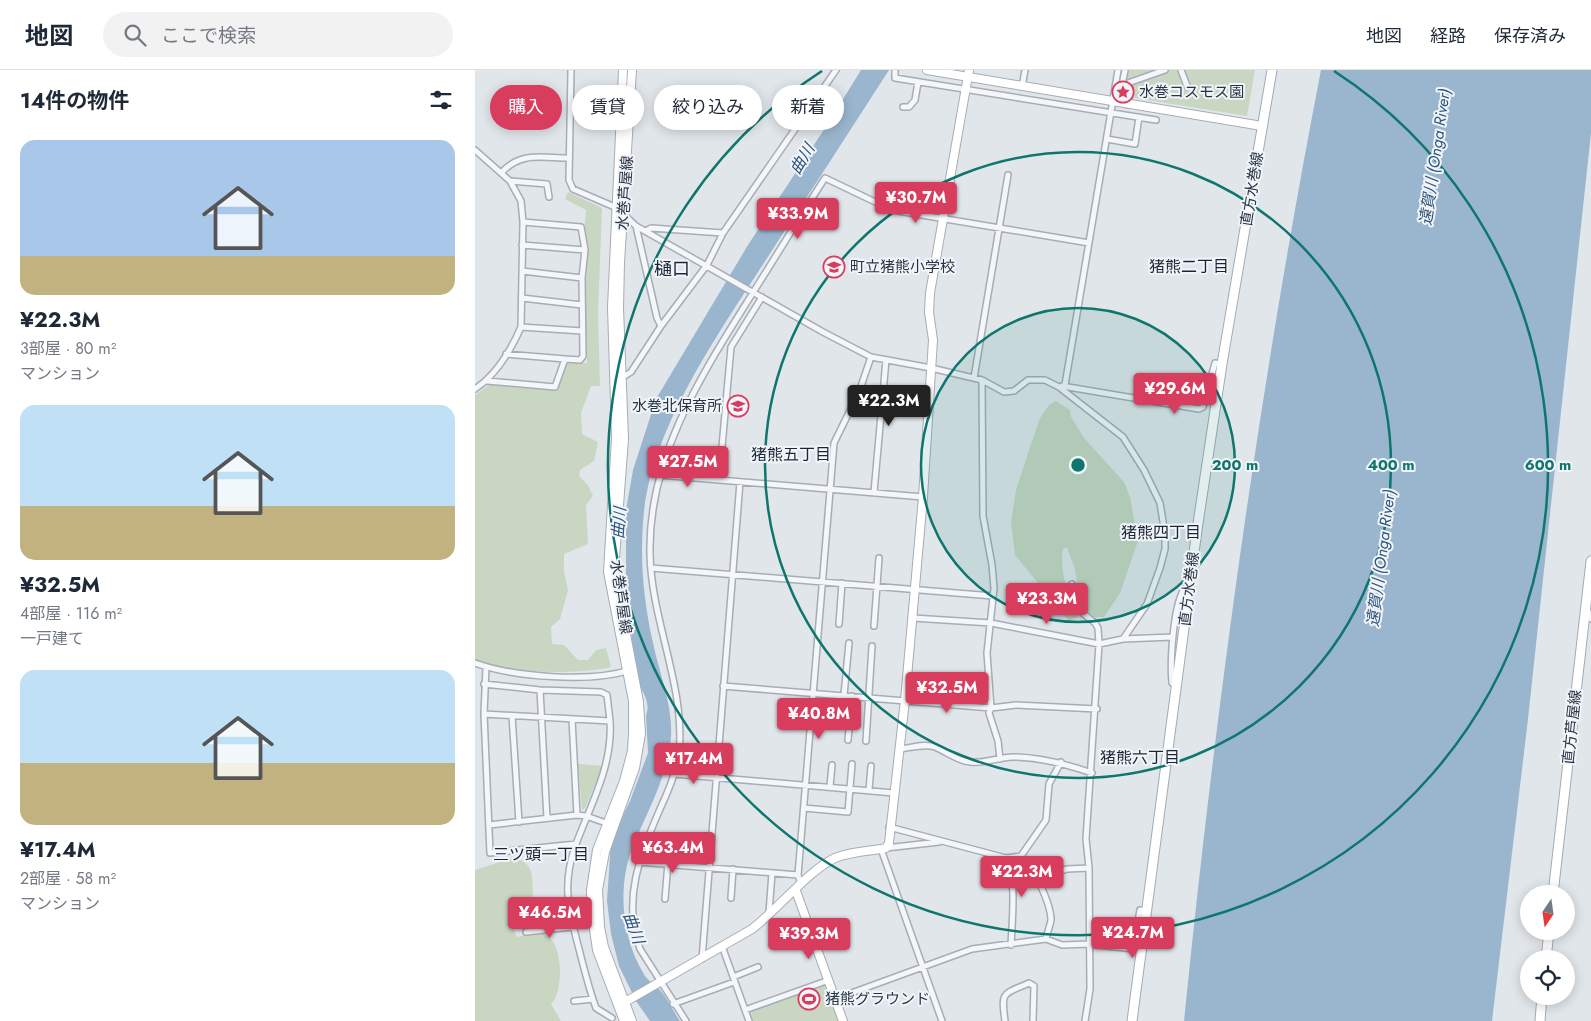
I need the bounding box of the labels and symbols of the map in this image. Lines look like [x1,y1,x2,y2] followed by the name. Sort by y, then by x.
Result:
[1111,80,1135,104] place icon: 水巻コスモス園
[1139,81,1244,103] place label: 水巻コスモス園
[1414,87,1456,227] water label: 遠賀川 (Onga River)
[784,138,821,179] water label: 曲川
[1235,150,1269,228] street label: 直方水巻線
[611,155,639,231] street label: 水巻芦屋線
[875,182,957,224] pin: ¥30.7M
[757,198,839,240] pin: ¥33.9M
[822,255,846,279] school or university icon: 町立猪熊小学校
[1149,255,1229,278] district label: 猪熊二丁目
[654,256,690,282] district label: 樋口
[850,256,955,278] place label: 町立猪熊小学校
[1134,372,1216,415] pin: ¥29.6M
[848,384,930,427] pin: ¥22.3M
[726,394,750,418] school or university icon: 水巻北保育所
[632,395,722,417] place label: 水巻北保育所
[751,443,831,466] district label: 猪熊五丁目
[647,446,729,488] pin: ¥27.5M
[1212,454,1258,476] text: 200 m
[1367,454,1415,476] text: 400 m
[1525,454,1571,476] text: 600 m
[1069,456,1087,474] centre of rings
[1361,488,1401,628] water label: 遠賀川 (Onga River)
[606,504,632,540] water label: 曲川
[1121,521,1201,544] district label: 猪熊四丁目
[1174,550,1204,628] street label: 直方水巻線
[605,558,637,636] street label: 水巻芦屋線
[1006,582,1088,625] pin: ¥23.3M
[906,672,988,714] pin: ¥32.5M
[1557,689,1587,765] street label: 直方芦屋線
[778,698,860,740] pin: ¥40.8M
[653,742,735,785] pin: ¥17.4M
[1100,746,1180,769] district label: 猪熊六丁目
[632,832,714,874] pin: ¥63.4M
[493,843,589,866] district label: 三ツ頭一丁目
[981,856,1063,898] pin: ¥22.3M
[1520,885,1575,940] north arrow
[509,896,591,939] pin: ¥46.5M
[618,909,651,949] water label: 曲川
[1092,916,1174,959] pin: ¥24.7M
[768,918,850,960] pin: ¥39.3M
[797,987,821,1011] sports icon: 猪熊グラウンド
[825,988,930,1010] place label: 猪熊グラウンド

